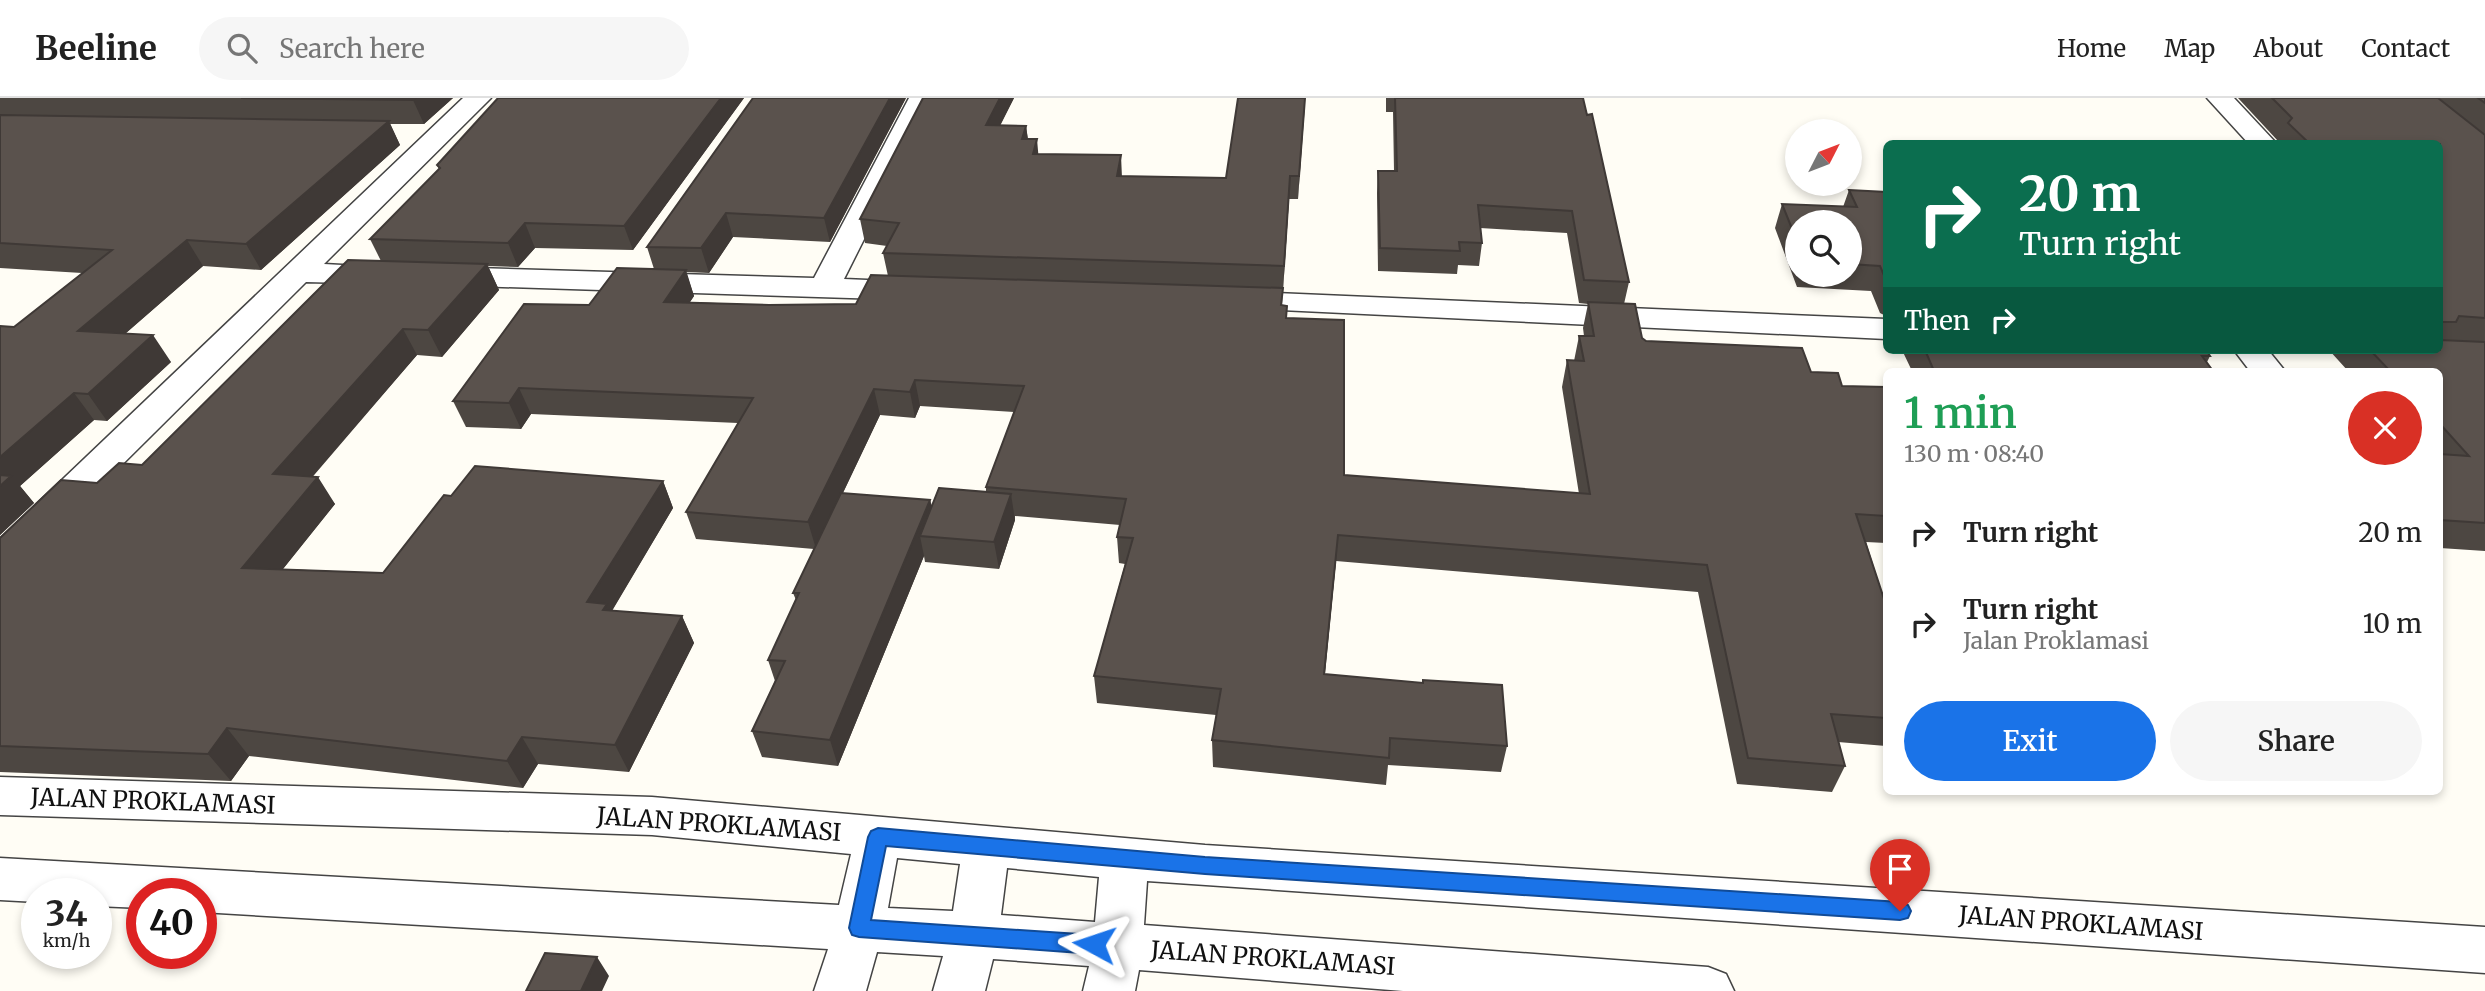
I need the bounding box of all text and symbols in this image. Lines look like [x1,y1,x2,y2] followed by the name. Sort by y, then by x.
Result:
[199,17,689,80] search box
[35,28,157,69] text: Beeline
[223,29,261,67] icon: search
[279,32,425,65] text: Search here
[2057,33,2126,64] text: Home
[2164,33,2215,64] text: Map
[2253,33,2323,64] text: About
[2361,33,2450,64] text: Contact
[1785,119,1862,196] north arrow
[1785,119,1862,287] map controls
[2019,163,2140,224] text: 20 m
[1904,168,1995,259] icon: right
[1785,210,1862,287] button: search
[2019,224,2181,264] text: Turn right
[1984,301,2022,339] icon: right
[1904,304,1970,337] text: Then
[1904,387,2017,439] text: 1 min
[2348,391,2422,465] button: close
[1904,439,2044,468] text: 130 m · 08:40
[1904,514,1942,552] icon: right
[1963,516,2098,549] text: Turn right
[2358,516,2422,549] text: 20 m
[1963,593,2098,626] text: Turn right
[1904,605,1942,643] icon: right
[2363,607,2422,640] text: 10 m
[1963,626,2149,655] text: Jalan Proklamasi
[1904,701,2156,781] button: Exit
[2170,701,2422,781] button: Share
[29,781,276,821] street label: JALAN PROKLAMASI
[595,800,842,848] street label: JALAN PROKLAMASI
[1870,839,1930,911] pin
[1881,850,1919,888] icon: arrive
[126,878,217,969] speed limit sign: 40
[46,892,87,936] text: 34
[1957,899,2204,947] street label: JALAN PROKLAMASI
[1057,907,1131,981] position arrow
[43,929,90,952] text: km/h
[1149,934,1396,982] street label: JALAN PROKLAMASI

